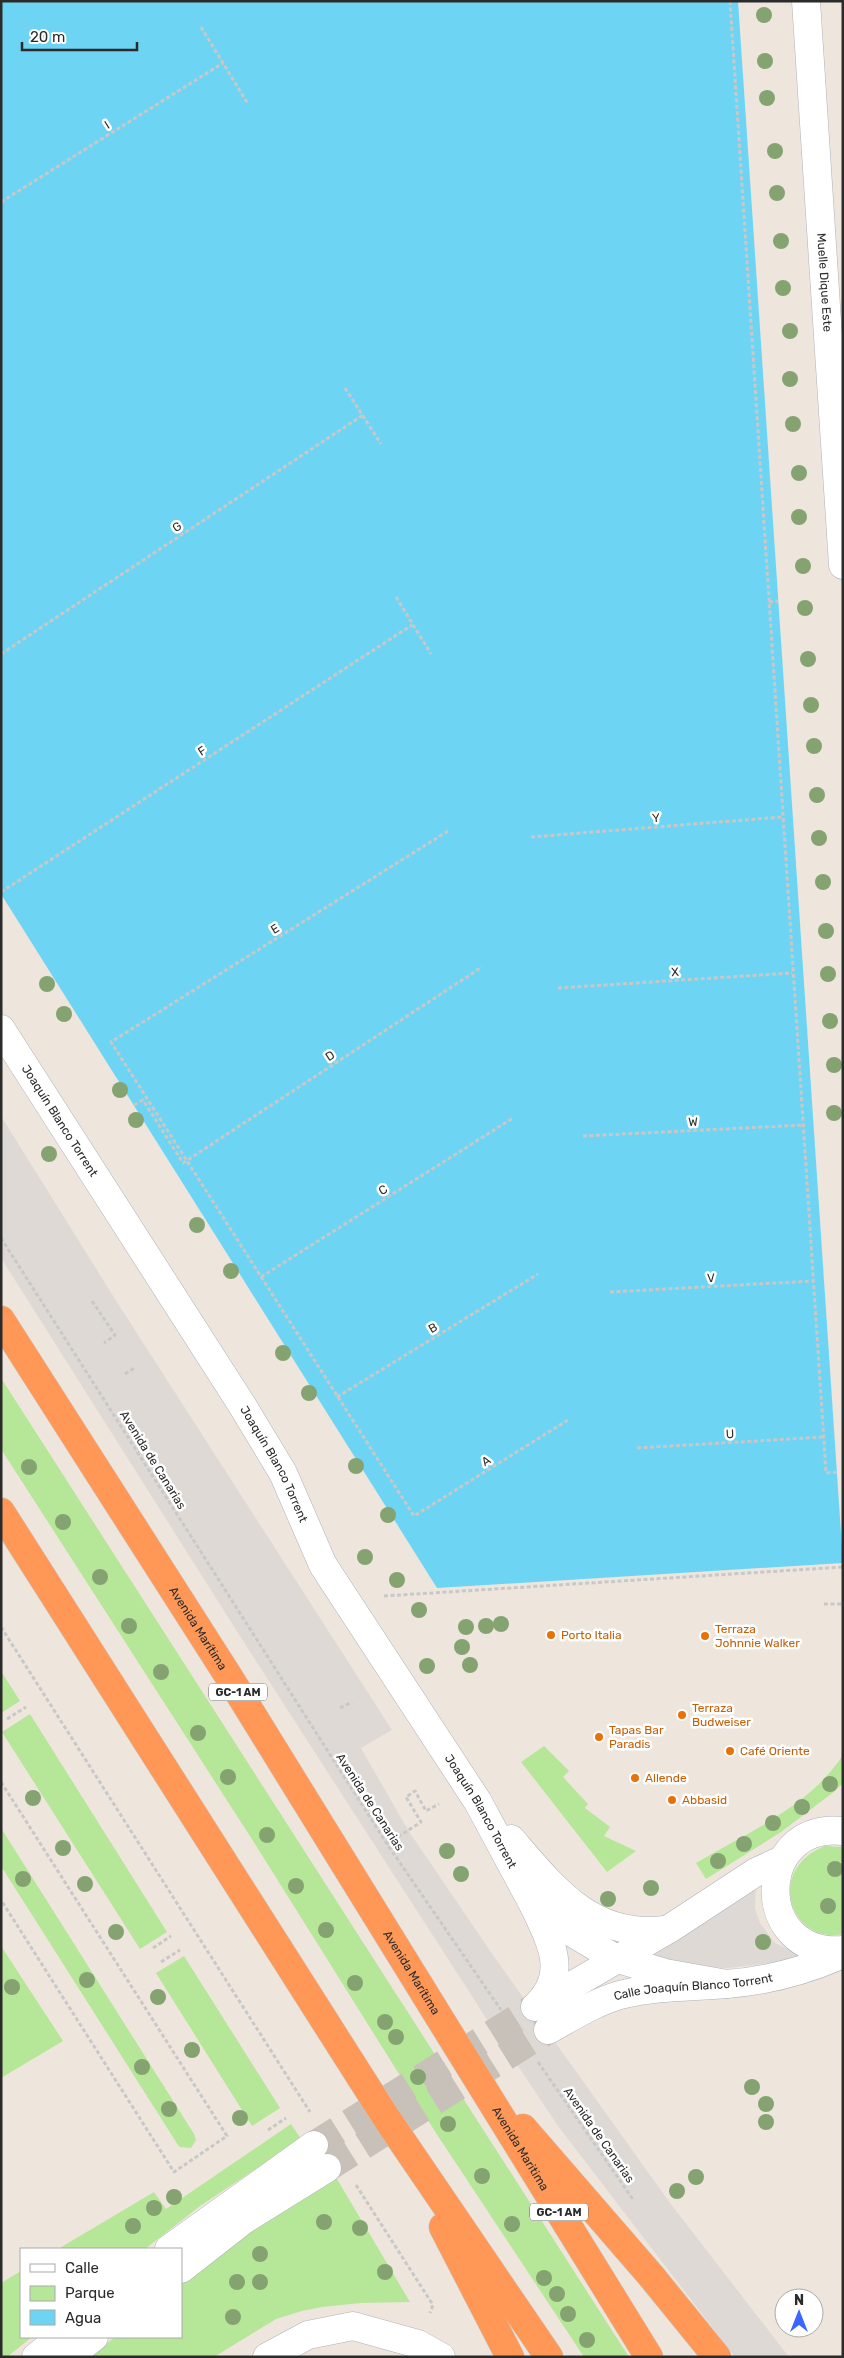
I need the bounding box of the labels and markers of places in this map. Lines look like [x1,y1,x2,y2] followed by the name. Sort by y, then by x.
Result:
[715,1622,800,1650] place label: Terraza Johnnie Walker
[561,1628,622,1642] place label: Porto Italia
[545,1629,557,1641] marker: Porto Italia
[699,1630,711,1642] marker: Terraza Johnnie Walker
[692,1701,751,1729] place label: Terraza Budweiser
[676,1709,688,1721] marker: Terraza Budweiser
[609,1723,664,1751] place label: Tapas Bar Paradis
[593,1731,605,1743] marker: Tapas Bar Paradis
[740,1744,810,1758] place label: Café Oriente
[724,1745,736,1757] marker: Café Oriente
[645,1771,687,1785] place label: Allende
[629,1772,641,1784] marker: Allende
[682,1793,727,1807] place label: Abbasid
[666,1794,678,1806] marker: Abbasid

